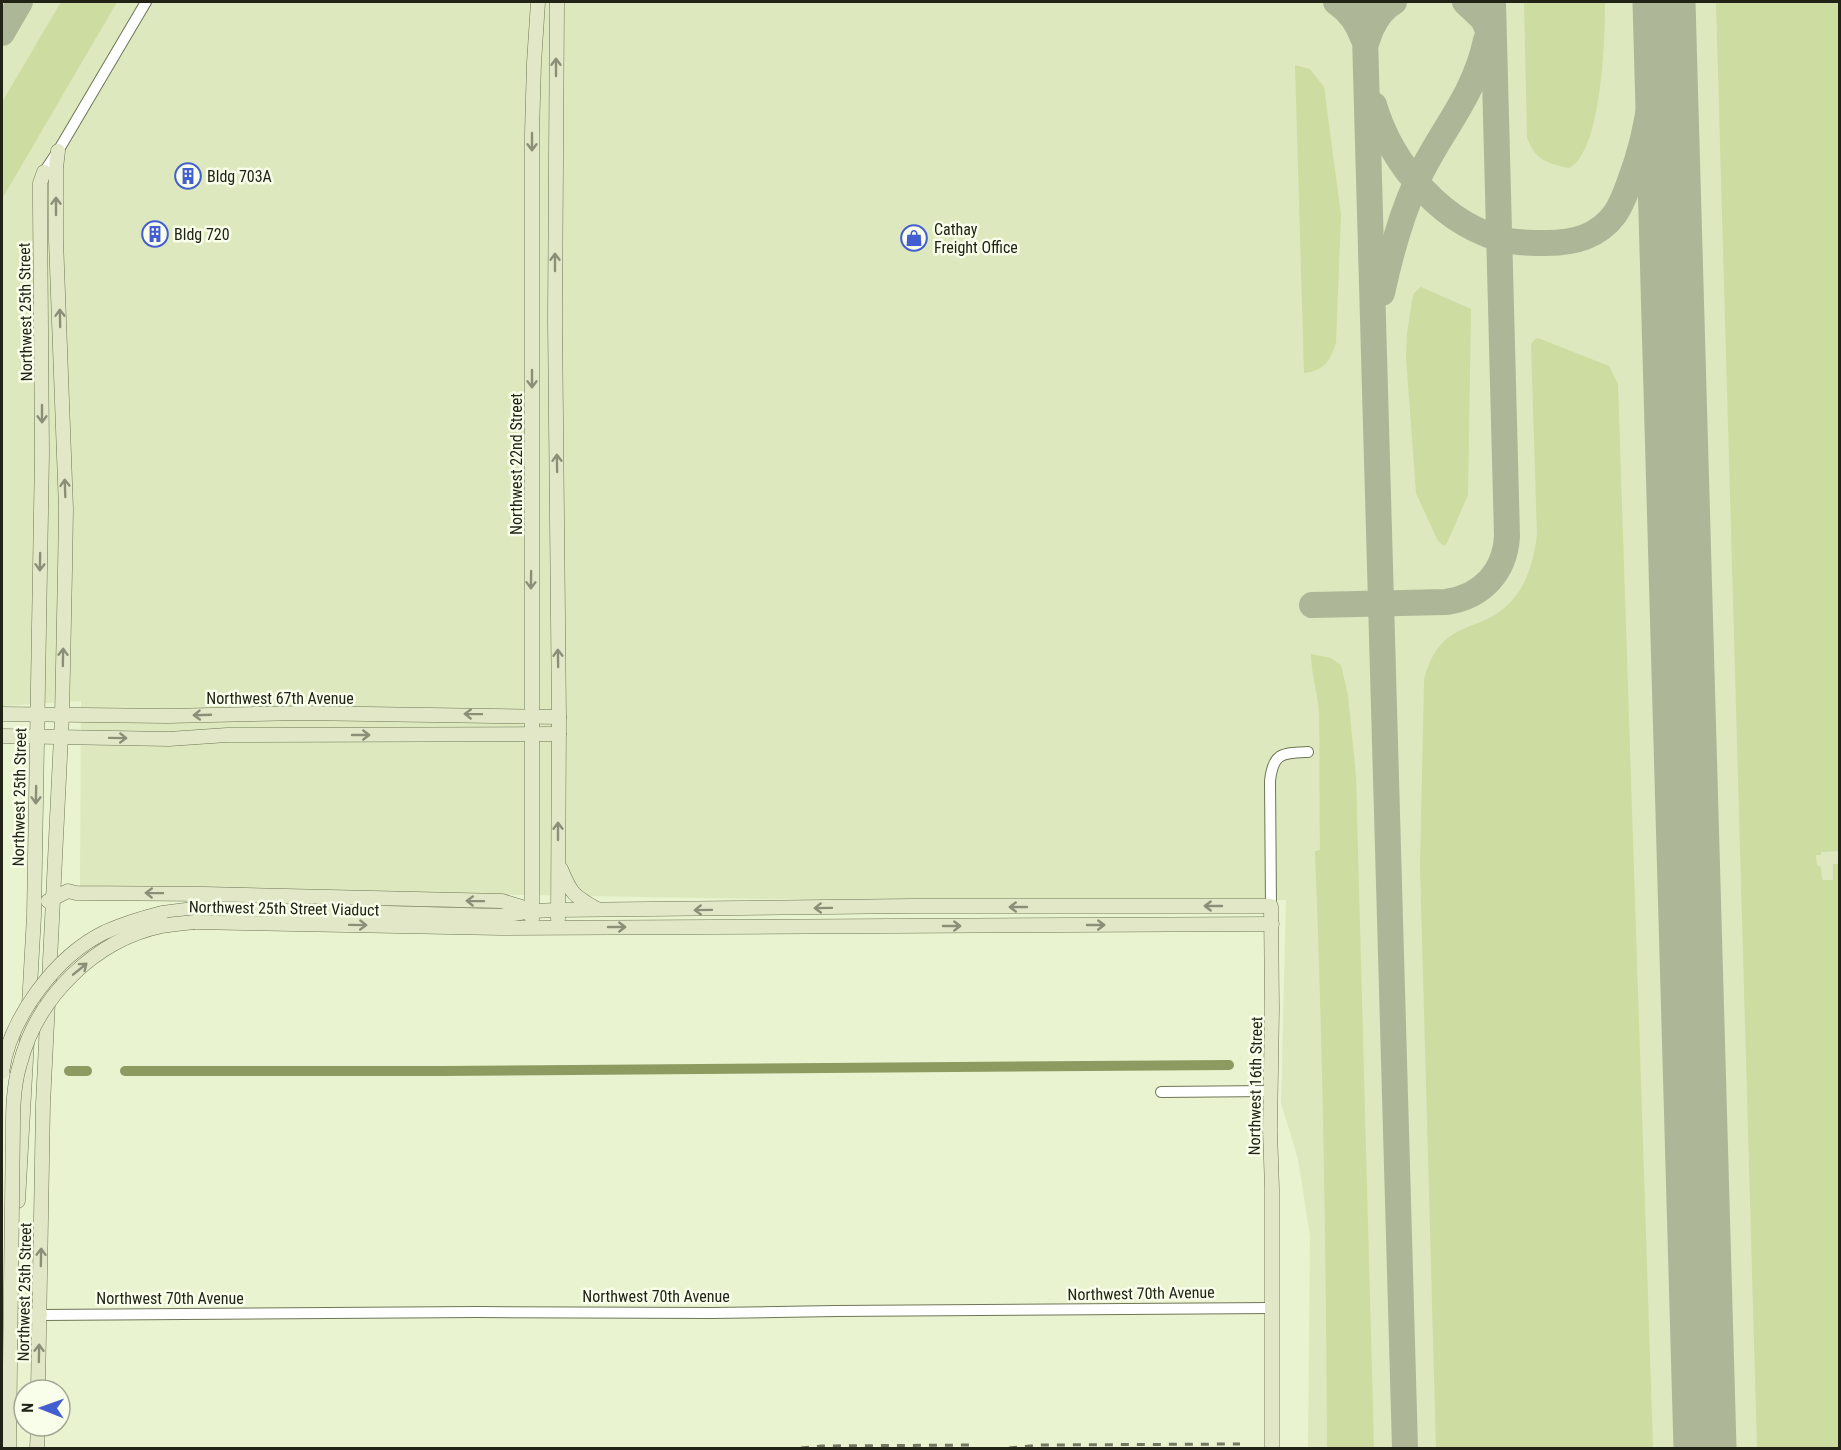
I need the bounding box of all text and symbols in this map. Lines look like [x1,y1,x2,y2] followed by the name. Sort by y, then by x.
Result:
[551,57,562,77] one-way arrow
[527,132,538,152] one-way arrow
[173,161,203,191] building icon: Bldg 703A
[207,167,272,186] place label: Bldg 703A
[50,197,62,217] one-way arrow
[140,219,170,249] building icon: Bldg 720
[934,220,1018,257] place label: Cathay Freight Office
[899,223,929,253] shop icon: Cathay Freight Office
[174,225,230,244] place label: Bldg 720
[15,242,36,381] street label: Northwest 25th Street
[549,252,561,272] one-way arrow
[54,308,66,328] one-way arrow
[526,369,538,389] one-way arrow
[507,393,526,535] street label: Northwest 22nd Street
[36,404,48,424] one-way arrow
[551,454,562,474] one-way arrow
[60,478,71,498] one-way arrow
[35,552,46,571] one-way arrow
[526,570,537,590] one-way arrow
[57,648,69,668] one-way arrow
[553,649,564,669] one-way arrow
[206,689,354,708] street label: Northwest 67th Avenue
[193,709,213,720] one-way arrow
[463,709,483,720] one-way arrow
[9,727,30,867] street label: Northwest 25th Street
[351,729,371,741] one-way arrow
[108,732,128,744] one-way arrow
[30,784,42,804] one-way arrow
[552,821,564,841] one-way arrow
[144,887,164,899] one-way arrow
[465,895,485,906] one-way arrow
[189,897,380,920] street label: Northwest 25th Street Viaduct
[1203,900,1223,912] one-way arrow
[1008,901,1028,913] one-way arrow
[813,902,833,914] one-way arrow
[693,904,713,915] one-way arrow
[1085,919,1105,931] one-way arrow
[347,920,367,931] one-way arrow
[942,920,962,932] one-way arrow
[606,921,626,933] one-way arrow
[71,963,87,976] one-way arrow
[1245,1016,1266,1156] street label: Northwest 16th Street
[14,1222,35,1362] street label: Northwest 25th Street
[35,1247,47,1267] one-way arrow
[1067,1283,1215,1304] street label: Northwest 70th Avenue
[582,1287,730,1306] street label: Northwest 70th Avenue
[96,1289,244,1308] street label: Northwest 70th Avenue
[33,1343,45,1363] one-way arrow
[12,1378,72,1438] north arrow
[18,1403,37,1413] text: N

